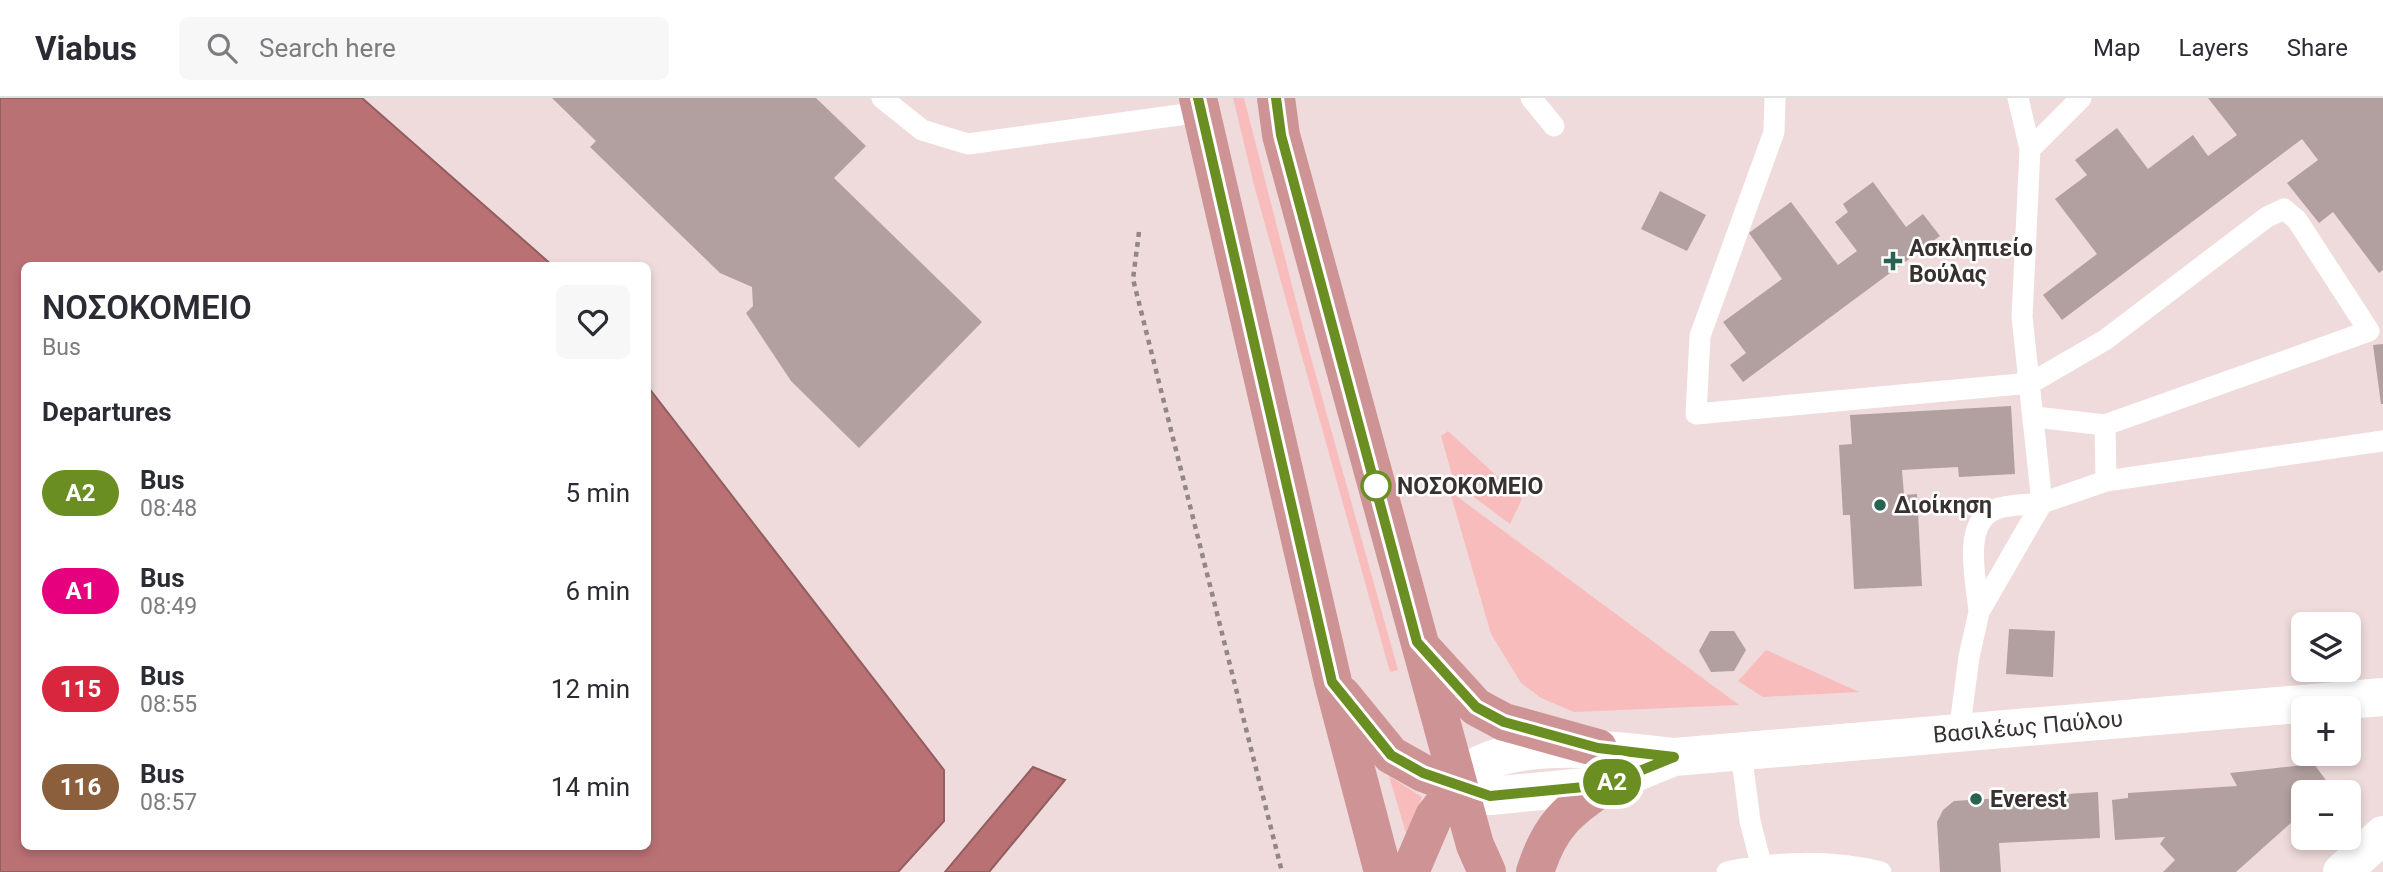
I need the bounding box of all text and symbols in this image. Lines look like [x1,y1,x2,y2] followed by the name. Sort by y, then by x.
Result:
[179,17,669,80] search box
[35,29,137,68] text: Viabus
[203,29,241,67] icon: search
[259,33,396,63] text: Search here
[2093,34,2141,62] text: Map
[2179,34,2249,62] text: Layers
[2287,34,2348,62] text: Share
[1909,235,2033,288] place label: Ασκληπιείο Βούλας
[1883,251,1903,271] marker: Ασκληπιείο Βούλας
[556,285,630,359] button: heart
[42,288,252,327] text: ΝΟΣΟΚΟΜΕΙΟ
[42,334,81,361] text: Bus
[42,397,172,427] text: Departures
[140,465,185,495] text: Bus
[1361,471,1391,501] marker: ΝΟΣΟΚΟΜΕΙΟ
[1397,473,1543,500] place label: ΝΟΣΟΚΟΜΕΙΟ
[565,478,630,508] text: 5 min
[66,479,95,507] text: Α2
[1894,492,1992,519] place label: Διοίκηση
[140,495,197,522] text: 08:48
[1872,497,1888,513] marker: Διοίκηση
[140,563,185,593] text: Bus
[565,576,630,606] text: 6 min
[66,577,95,605] text: Α1
[140,593,197,620] text: 08:49
[2291,612,2361,850] map controls
[2291,612,2361,682] button: layers
[140,661,185,691] text: Bus
[551,674,630,704] text: 12 min
[60,675,101,703] text: 115
[140,691,197,718] text: 08:55
[2291,696,2361,766] button: +
[1932,705,2124,749] street label: Βασιλέως Παύλου
[140,759,185,789] text: Bus
[1580,759,1644,805] line badge: Α2
[1597,768,1627,796] text: Α2
[551,772,630,802] text: 14 min
[60,773,101,801] text: 116
[2291,780,2361,850] button: −
[1990,786,2067,813] place label: Everest
[140,789,197,816] text: 08:57
[1968,791,1984,807] marker: Everest

